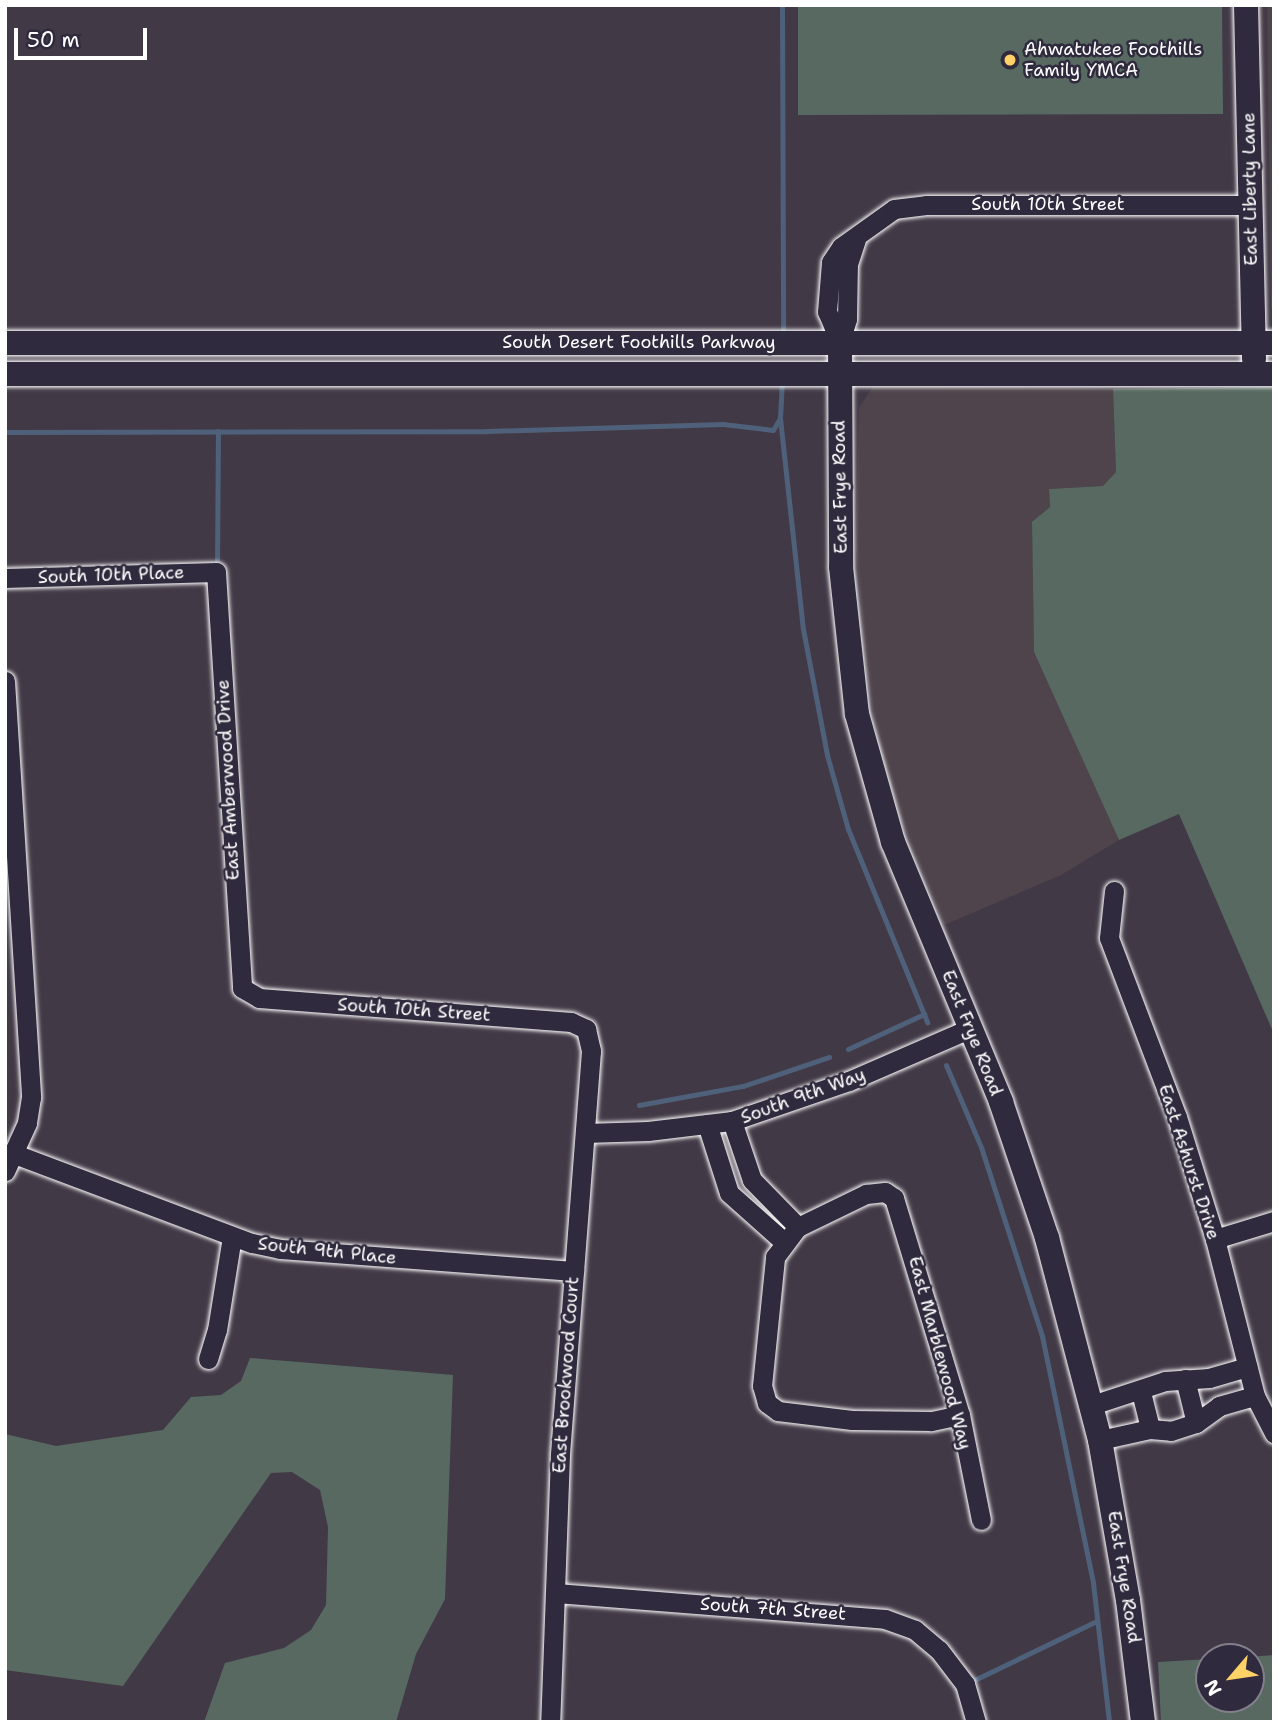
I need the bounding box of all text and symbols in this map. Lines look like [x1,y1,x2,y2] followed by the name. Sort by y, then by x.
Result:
[18,14,150,58] scale bar
[27,26,80,54] text: 50 m
[1024,39,1202,82] place label: Ahwatukee Foothills Family YMCA
[1002,52,1018,68] marker: Ahwatukee Foothills Family YMCA
[1238,112,1262,266] street label: East Liberty Lane
[971,193,1125,215] street label: South 10th Street
[502,331,776,353] street label: South Desert Foothills Parkway
[828,420,852,554] street label: East Frye Road
[37,562,185,588] street label: South 10th Place
[212,679,244,881] street label: East Amberwood Drive
[937,967,1007,1099] street label: East Frye Road
[337,994,491,1026] street label: South 10th Street
[738,1063,868,1129] street label: South 9th Way
[1154,1082,1224,1242] street label: East Ashurst Drive
[257,1233,397,1269] street label: South 9th Place
[904,1254,976,1452] street label: East Marblewood Way
[548,1276,584,1474] street label: East Brookwood Court
[1103,1509,1145,1645] street label: East Frye Road
[699,1593,847,1625] street label: South 7th Street
[1195,1643,1265,1713] north arrow
[1198,1675,1228,1700] text: N

